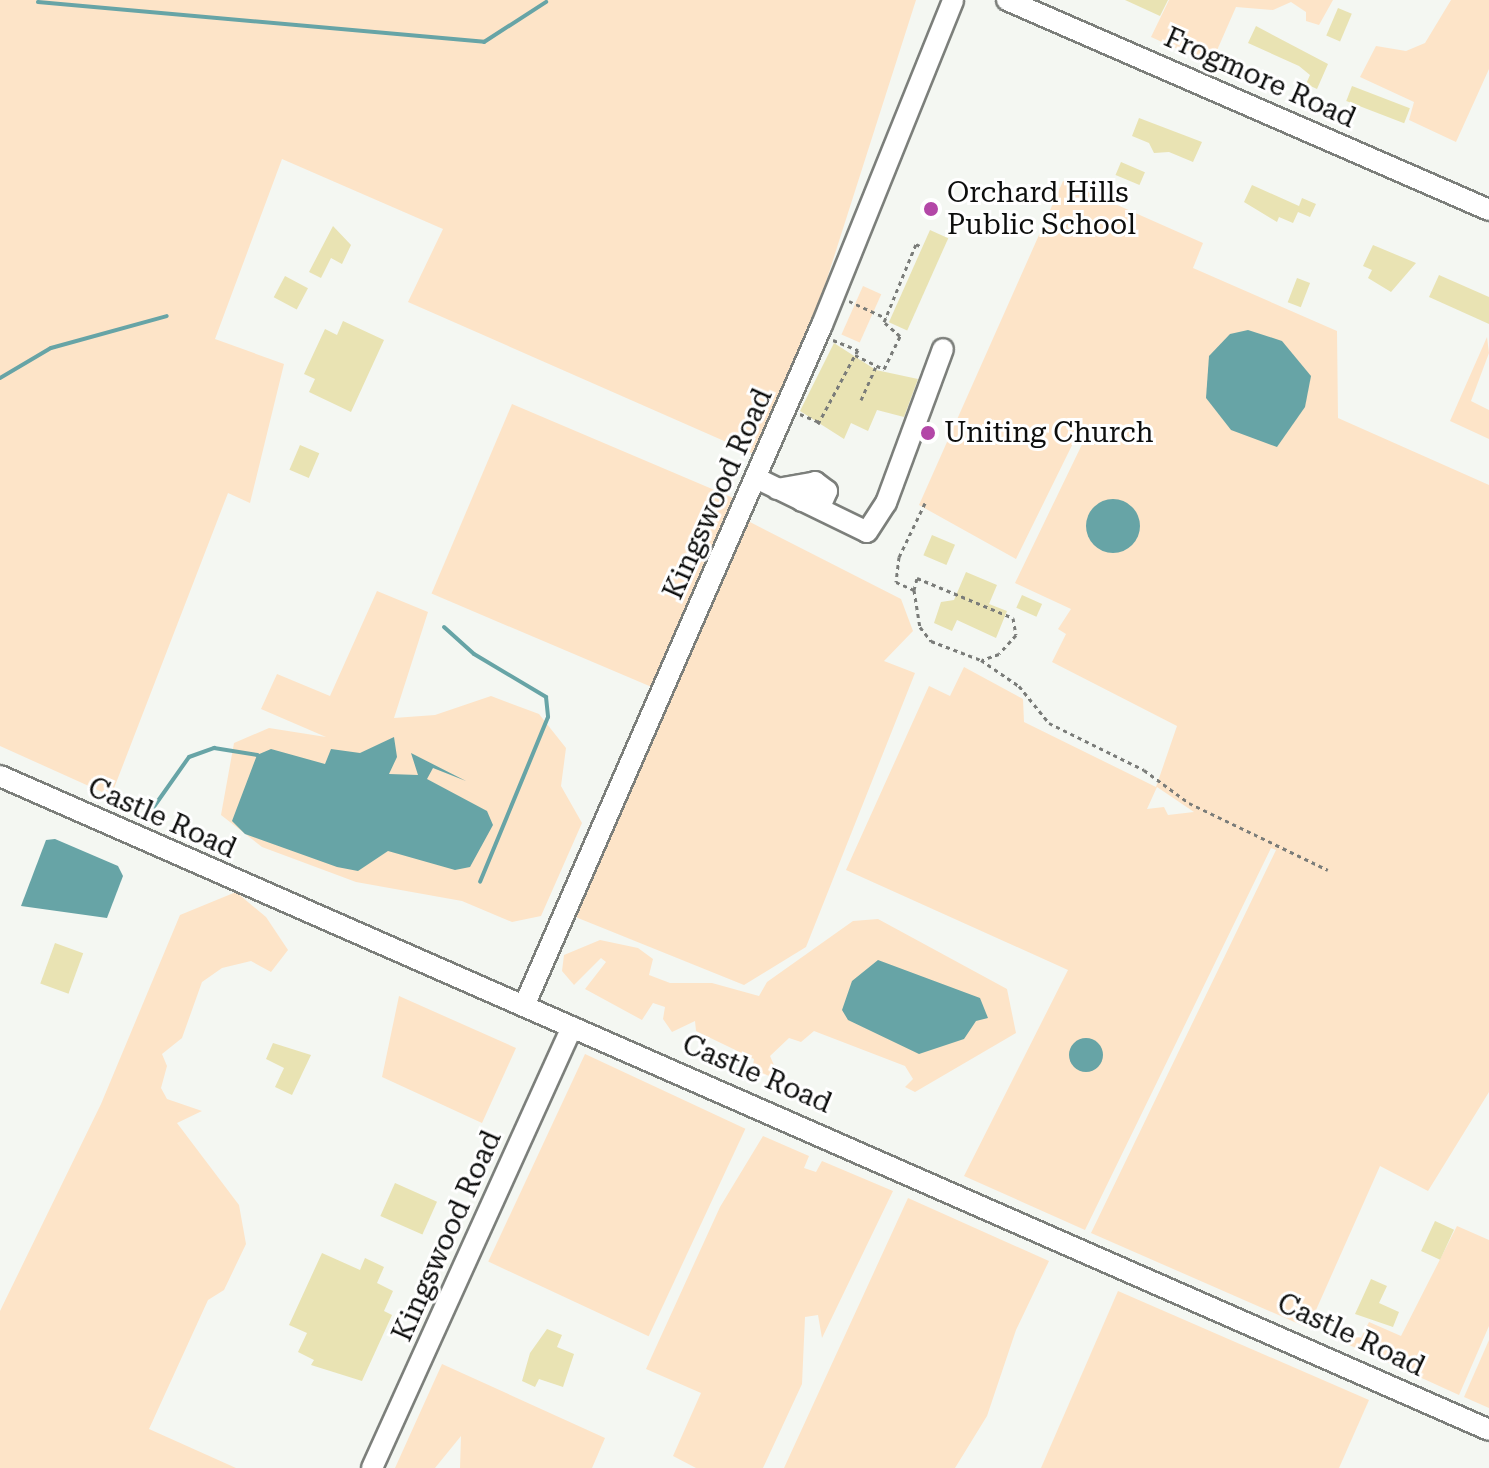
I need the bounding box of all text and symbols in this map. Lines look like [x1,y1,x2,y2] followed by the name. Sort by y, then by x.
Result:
[1159,21,1361,135] street label: Frogmore Road
[947,176,1136,242] place label: Orchard Hills Public School
[922,200,940,218] marker: Orchard Hills Public School
[656,383,780,605] street label: Kingswood Road
[944,416,1154,450] place label: Uniting Church
[919,424,937,442] marker: Uniting Church
[83,770,241,866] street label: Castle Road
[677,1027,837,1121] street label: Castle Road
[385,1125,509,1347] street label: Kingswood Road
[1272,1286,1430,1384] street label: Castle Road

